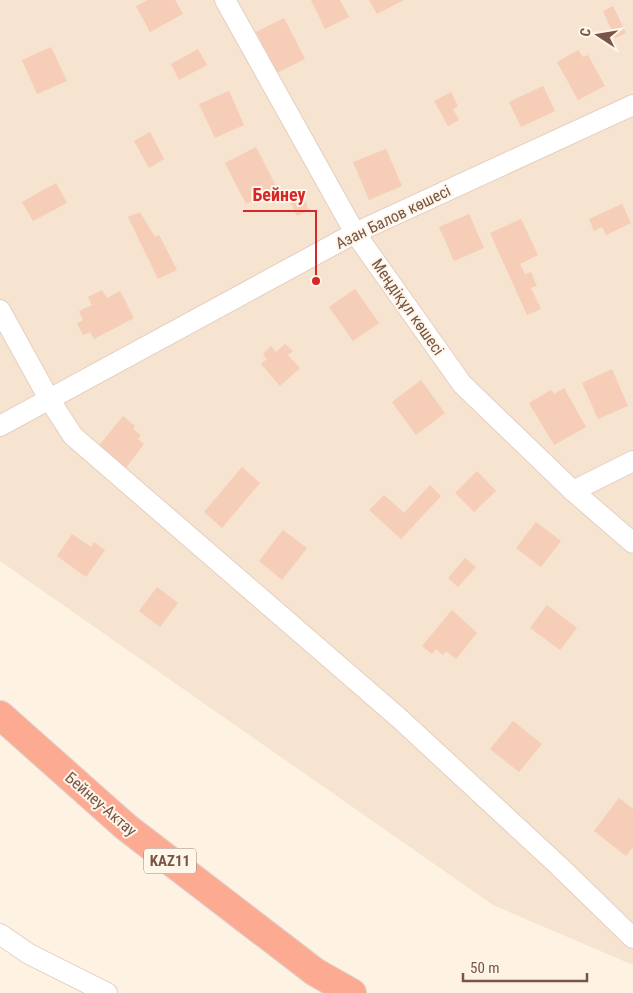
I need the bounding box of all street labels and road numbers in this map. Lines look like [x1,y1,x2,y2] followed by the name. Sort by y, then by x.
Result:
[332,181,454,253] street label: Азан Балов көшесі
[368,255,448,359] street label: Меңдіқұл көшесі
[61,768,141,840] street label: Бейнеу-Актау
[144,848,196,874] road number: KAZ11

